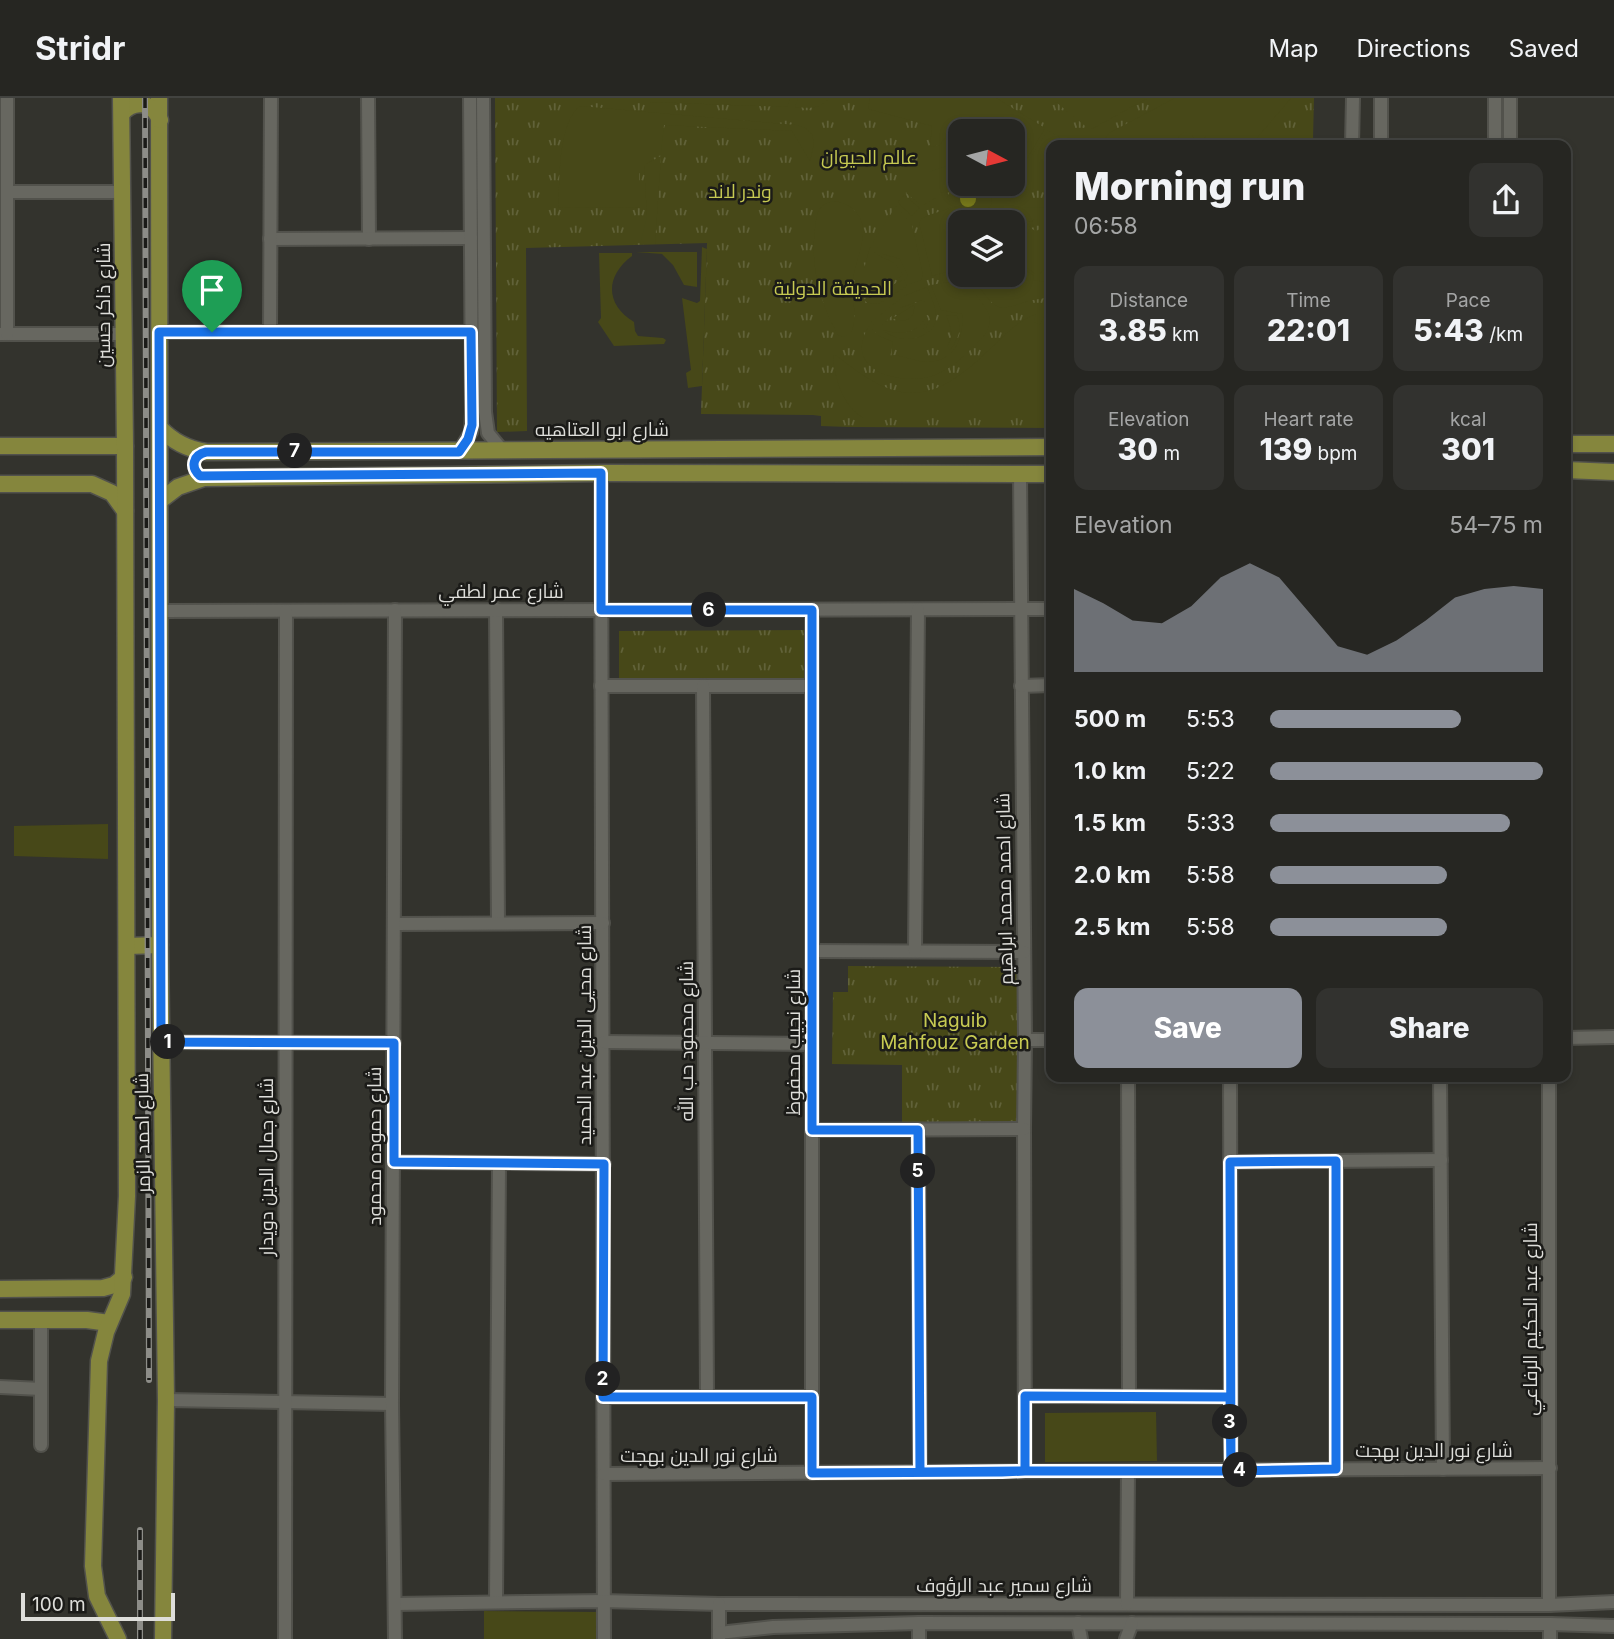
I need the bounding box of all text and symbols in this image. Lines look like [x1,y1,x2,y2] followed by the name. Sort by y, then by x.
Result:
[35,28,126,68] text: Stridr
[1269,34,1318,63] text: Map
[1356,34,1471,63] text: Directions
[1509,34,1579,63] text: Saved
[948,119,1026,196] north arrow
[948,119,1025,287] map controls
[821,146,917,171] park label: عالم الحيوان
[1074,163,1305,209] text: Morning run
[1469,163,1543,237] button: share
[708,180,772,203] park label: وندر لاند
[948,210,1025,287] button: layers
[1074,212,1138,240] text: 06:58
[92,242,117,368] street label: شارع ذاكر حسين
[182,260,242,332] pin
[193,271,231,309] icon: arrive
[774,277,892,300] park label: الحديقة الدولية
[1110,289,1188,312] text: Distance
[1286,289,1331,312] text: Time
[1446,289,1491,312] text: Pace
[1099,312,1167,348] text: 3.85
[1267,312,1350,348] text: 22:01
[1413,312,1484,348] text: 5:43
[1167,323,1199,346] text: km
[1484,323,1523,346] text: /km
[1108,408,1190,431] text: Elevation
[1263,408,1353,431] text: Heart rate
[1450,408,1486,431] text: kcal
[535,418,669,443] street label: شارع ابو العتاهيه
[1118,431,1158,467] text: 30
[1259,431,1312,467] text: 139
[1441,431,1495,467] text: 301
[278,434,312,468] pin: 7
[289,439,300,462] text: 7
[1158,442,1180,465] text: m
[1312,442,1358,465] text: bpm
[1074,511,1173,539] text: Elevation
[1449,511,1543,539] text: 54–75 m
[438,580,564,606] street label: شارع عمر لطفي
[692,592,726,628] pin: 6
[702,598,715,621] text: 6
[1074,705,1146,733] text: 500 m
[1186,705,1235,733] text: 5:53
[1074,757,1146,785] text: 1.0 km
[1186,757,1235,785] text: 5:22
[991,793,1020,985] street label: شارع احمد محمد ابراهيم
[1074,809,1146,837] text: 1.5 km
[1186,809,1235,837] text: 5:33
[1074,861,1151,889] text: 2.0 km
[1186,861,1235,889] text: 5:58
[1074,913,1151,941] text: 2.5 km
[1186,913,1235,941] text: 5:58
[573,925,598,1145] street label: شارع محيى الدين عبد الحميد
[674,961,700,1121] street label: شارع محمود حب الله
[782,969,807,1115] street label: شارع نجيب محفوظ
[1074,988,1302,1068] button: Save
[1316,988,1543,1068] button: Share
[880,1009,1030,1054] park label: Naguib Mahfouz Garden
[150,1024,186,1060] pin: 1
[163,1030,172,1053] text: 1
[363,1067,388,1225] street label: شارع حموده محمود
[130,1073,157,1194] street label: شارع احمد الزمر
[255,1078,280,1257] street label: شارع جمال الدين دويدار
[900,1154,936,1188] pin: 5
[911,1159,924,1182] text: 5
[1519,1222,1545,1416] street label: شارع عبد الحكيم الرفاعي
[586,1362,620,1396] pin: 2
[597,1367,608,1390] text: 2
[1212,1404,1248,1440] pin: 3
[1223,1410,1236,1433] text: 3
[1355,1439,1513,1464] street label: شارع نور الدين بهجت
[620,1444,778,1469] street label: شارع نور الدين بهجت
[1222,1452,1258,1488] pin: 4
[1233,1458,1246,1481] text: 4
[916,1574,1092,1599] street label: شارع سمير عبد الرؤوف
[21,1590,175,1622] scale bar
[32,1593,86,1616] text: 100 m

